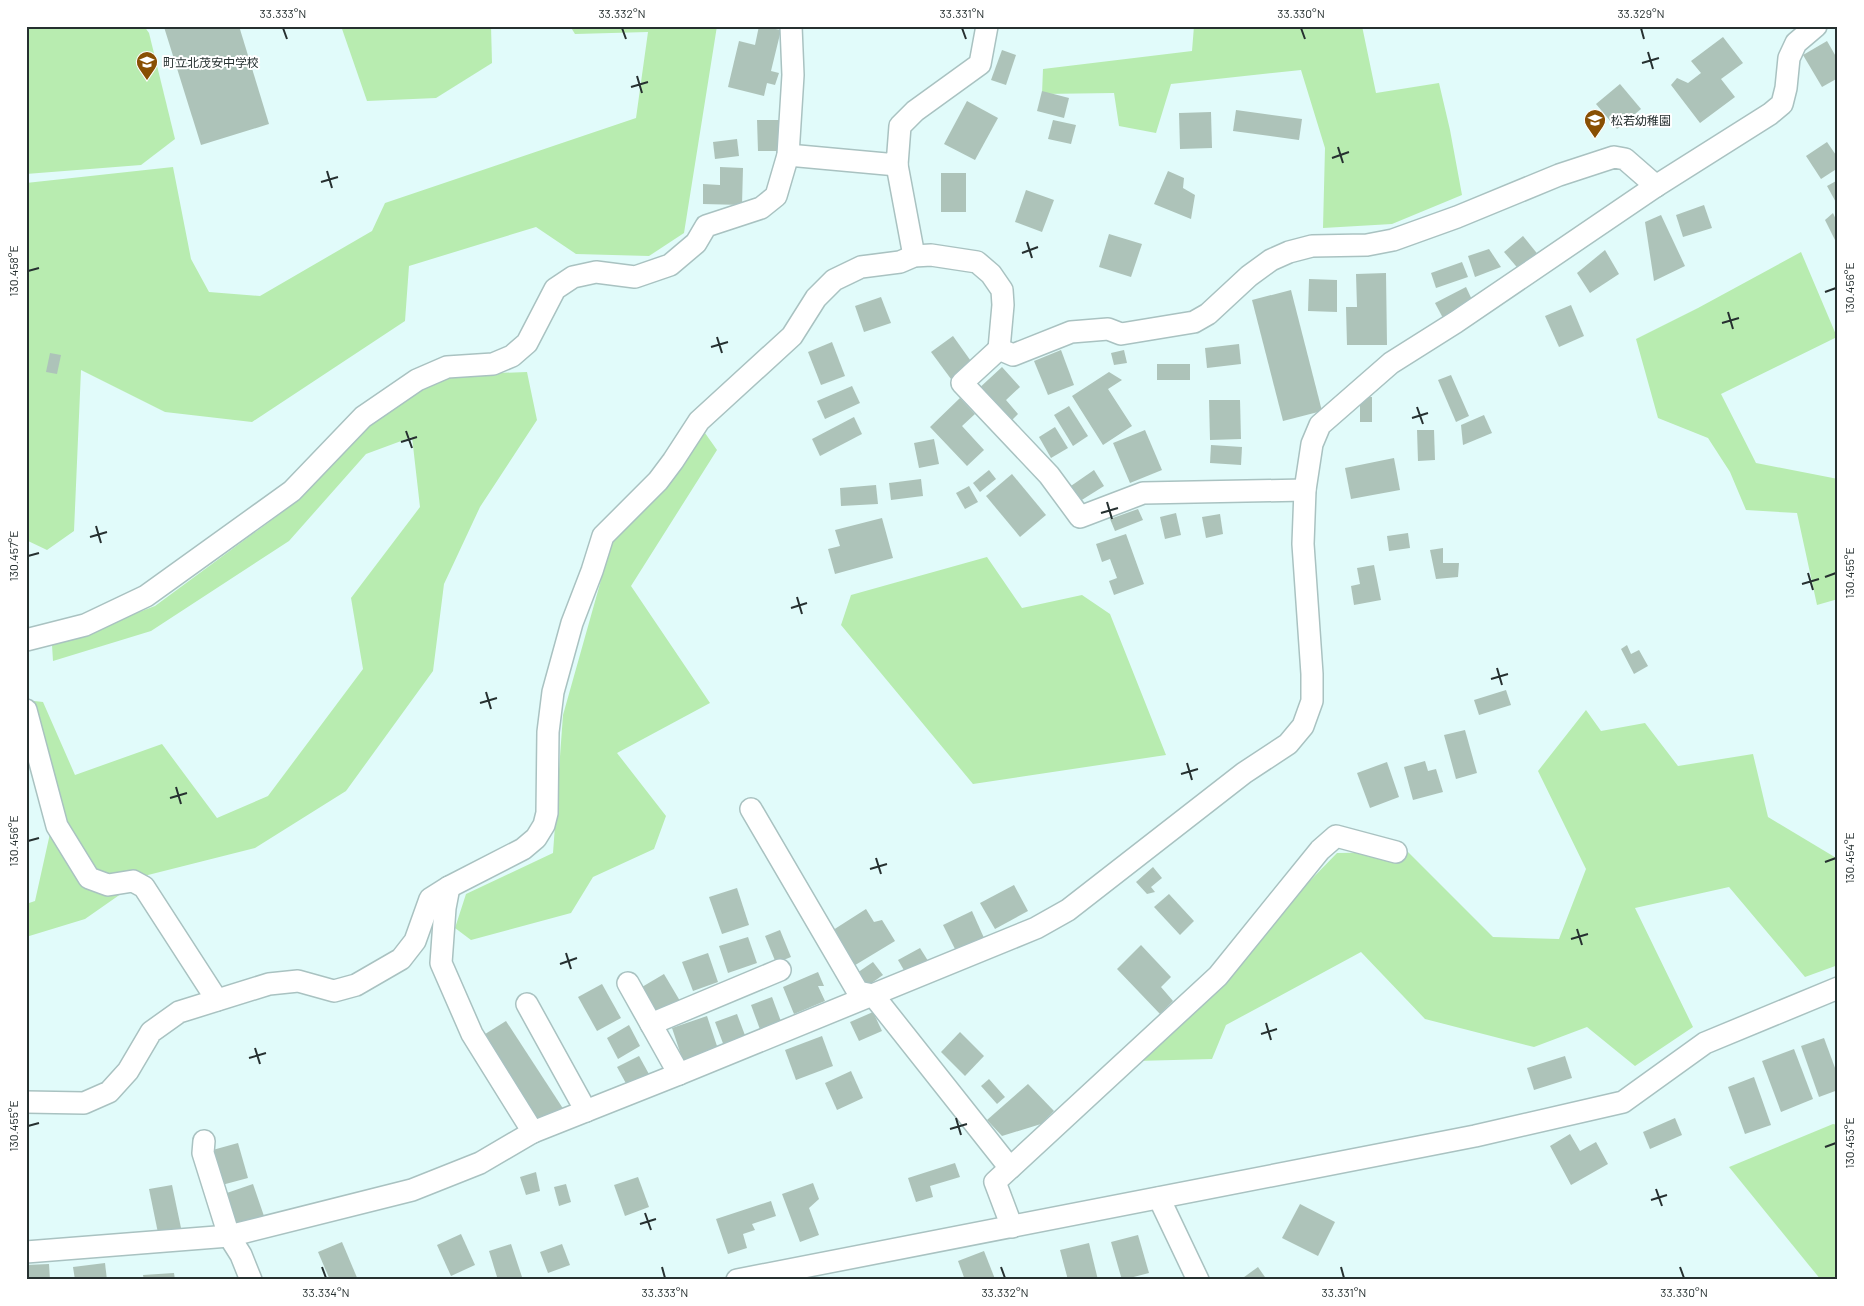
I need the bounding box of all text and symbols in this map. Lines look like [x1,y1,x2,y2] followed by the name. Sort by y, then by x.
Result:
[260,6,306,20] text: 33.333°N
[598,6,646,20] text: 33.332°N
[940,6,984,20] text: 33.331°N
[1277,6,1325,20] text: 33.330°N
[1617,6,1665,20] text: 33.329°N
[135,50,159,81] school or university icon: 町立北茂安中学校
[163,55,259,69] place label: 町立北茂安中学校
[1583,108,1607,139] school or university icon: 松若幼稚園
[1611,113,1671,127] place label: 松若幼稚園
[6,245,20,297] text: 130.458°E
[1842,262,1856,314] text: 130.456°E
[6,531,20,581] text: 130.457°E
[1842,547,1856,599] text: 130.455°E
[6,815,20,867] text: 130.456°E
[1842,832,1856,884] text: 130.454°E
[6,1100,20,1152] text: 130.455°E
[1842,1117,1856,1169] text: 130.453°E
[302,1285,350,1299] text: 33.334°N
[642,1285,688,1299] text: 33.333°N
[981,1285,1029,1299] text: 33.332°N
[1322,1285,1366,1299] text: 33.331°N
[1660,1285,1708,1299] text: 33.330°N

